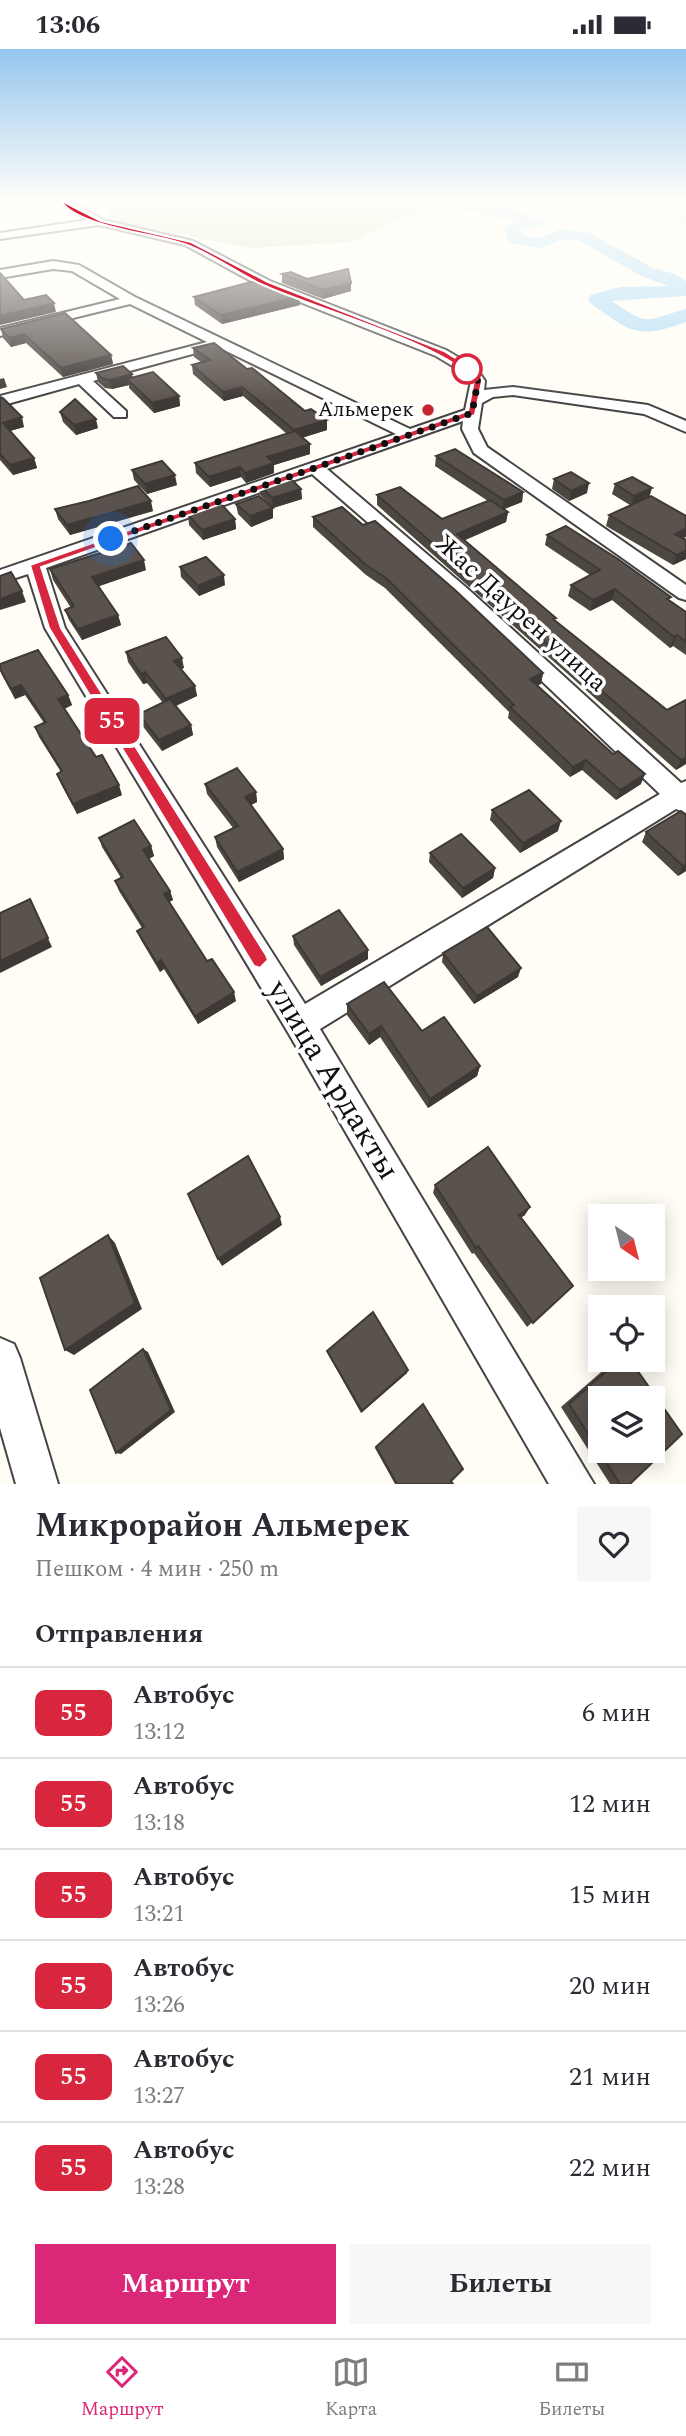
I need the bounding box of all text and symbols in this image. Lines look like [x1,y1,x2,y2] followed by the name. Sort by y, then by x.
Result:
[35,5,100,45] text: 13:06
[452,354,482,384] unlabelled marker
[318,394,414,426] place label: Альмерек
[420,402,436,418] marker: Альмерек
[93,521,128,556] your location
[426,524,617,702] street label: Жас Даурен улица
[80,698,144,744] line badge: 55
[99,703,125,739] text: 55
[253,970,412,1190] street label: улица Ардакты
[588,1204,665,1281] north arrow
[588,1204,665,1463] map controls
[588,1295,665,1372] button: locate
[588,1386,665,1463] button: layers
[35,1501,410,1551] text: Микрорайон Альмерек
[577,1507,651,1581] button: heart
[35,1552,279,1587] text: Пешком · 4 мин · 250 m
[35,1614,203,1654] text: Отправления
[133,1675,235,1715] text: Автобус
[582,1693,651,1733] text: 6 мин
[60,1695,87,1731] text: 55
[133,1715,185,1750] text: 13:12
[133,1766,235,1806] text: Автобус
[569,1784,651,1824] text: 12 мин
[60,1786,87,1822] text: 55
[133,1806,185,1841] text: 13:18
[133,1857,235,1897] text: Автобус
[569,1875,651,1915] text: 15 мин
[60,1877,87,1913] text: 55
[133,1897,185,1932] text: 13:21
[133,1948,235,1988] text: Автобус
[569,1966,651,2006] text: 20 мин
[60,1968,87,2004] text: 55
[133,1988,185,2023] text: 13:26
[133,2039,235,2079] text: Автобус
[569,2057,651,2097] text: 21 мин
[60,2059,87,2095] text: 55
[133,2079,185,2114] text: 13:27
[133,2130,235,2170] text: Автобус
[569,2148,651,2188] text: 22 мин
[60,2150,87,2186] text: 55
[133,2170,185,2205] text: 13:28
[35,2244,336,2324] button: Маршрут
[350,2244,651,2324] button: Билеты
[81,2353,163,2424] tab: Маршрут
[325,2353,377,2424] tab: Карта
[538,2353,605,2424] tab: Билеты

